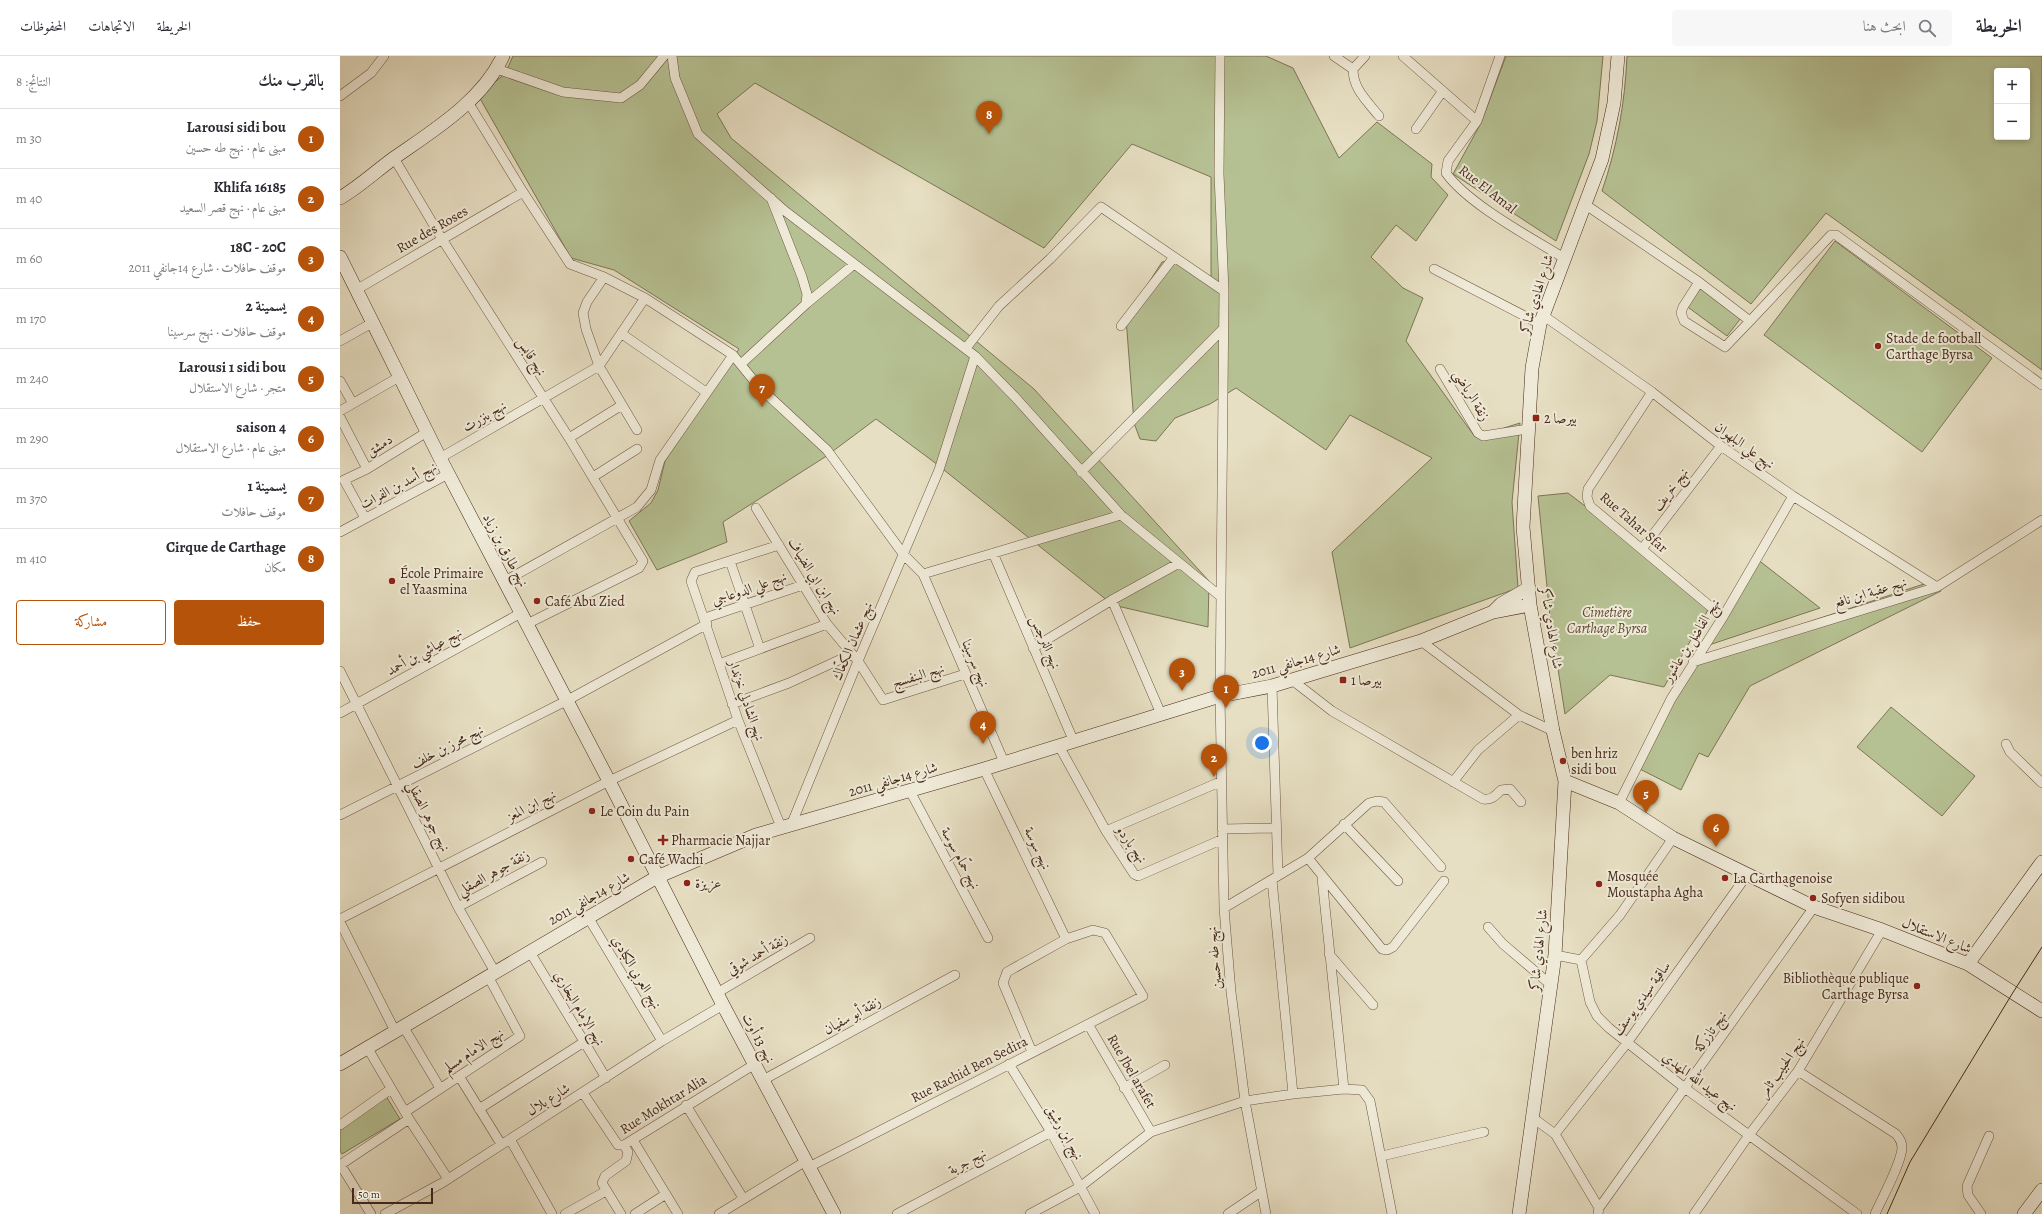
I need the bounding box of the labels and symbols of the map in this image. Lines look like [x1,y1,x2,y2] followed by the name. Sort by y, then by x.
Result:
[976,101,1002,134] pin: 8
[1455,161,1521,218] street label: Rue El Amal
[393,201,471,258] street label: Rue des Roses
[1514,252,1560,339] street label: شارع الهادي شاكر
[1886,329,1982,364] place label: Stade de football Carthage Byrsa
[510,333,551,381] street label: نهج قابس
[1873,341,1883,351] marker: Stade de football Carthage Byrsa
[1445,366,1494,427] street label: زنقة الرياضي
[749,374,775,407] pin: 7
[459,396,511,439] street label: نهج بنزرت
[1544,409,1577,428] place label: بيرصا 2
[1531,413,1541,423] marker: بيرصا 2
[1709,417,1778,476] street label: نهج علي البلهوان
[362,430,396,461] street label: دمشق
[356,456,441,516] street label: نهج أسد بن الفرات
[1648,464,1695,517] street label: نهج خريف
[1596,488,1672,558] street label: Rue Tahar Sfar
[476,510,533,592] street label: نهج طارق بن زياد
[781,534,846,620] street label: نهج ابن ابي الضياف
[400,564,484,599] place label: École Primaire el Yaasmina
[709,567,790,613] street label: نهج علي الدوعاجي
[1831,572,1910,616] street label: نهج عقبة ابن نافع
[387,576,397,586] marker: École Primaire el Yaasmina
[1533,584,1567,671] street label: شارع الهادي شاكر
[545,592,625,611] place label: Café Abu Zied
[1657,595,1727,689] street label: نهج الفاضل بن عاشور
[532,596,542,606] marker: Café Abu Zied
[826,599,880,685] street label: نهج عثمان الكعّاك
[1567,603,1648,638] park label: Cimetière Carthage Byrsa
[1023,612,1065,673] street label: نهج النرجس
[383,622,467,684] street label: نهج عياشي بن أحمد
[954,637,994,691] street label: نهج سرسينا
[1249,640,1344,687] street label: شارع 14جانفي 2011
[720,655,769,744] street label: نهج الشادلي خزندار
[1169,658,1195,691] pin: 3
[890,659,947,695] street label: نهج البنفسج
[1351,671,1382,690] place label: بيرصا 1
[1213,675,1239,708] pin: 1
[1338,675,1348,685] marker: بيرصا 1
[970,711,996,744] pin: 4
[408,720,488,776] street label: نهج محرز بن خلف
[1252,733,1272,753] your location
[1201,744,1227,777] pin: 2
[1571,744,1618,779] place label: ben hriz sidi bou
[1558,756,1568,766] marker: ben hriz sidi bou
[846,758,941,805] street label: شارع 14جانفي 2011
[400,777,455,856] street label: نهج جوهر الصقلي
[1633,780,1659,813] pin: 5
[501,785,561,830] street label: نهج ابن المعز
[600,802,690,821] place label: Le Coin du Pain
[587,806,597,816] marker: Le Coin du Pain
[1703,814,1729,847] pin: 6
[1108,820,1152,869] street label: نهج باردو
[934,823,986,894] street label: نهج حمّام سوسة
[1017,824,1056,874] street label: نهج سوسة
[671,831,771,850] place label: Pharmacie Najjar
[658,835,668,845] marker: Pharmacie Najjar
[454,845,534,903] street label: زنقة جوهر الصقلي
[639,850,704,869] place label: Café Wachi
[626,854,636,864] marker: Café Wachi
[545,867,636,933] street label: شارع 14جانفي 2011
[1607,867,1704,902] place label: Mosquée Moustapha Agha
[1733,869,1832,888] place label: La Carthagenoise
[1720,873,1730,883] marker: La Carthagenoise
[695,874,721,893] place label: عزيزة
[682,878,692,888] marker: عزيزة
[1594,879,1604,889] marker: Mosquée Moustapha Agha
[1821,889,1906,908] place label: Sofyen sidibou
[1808,893,1818,903] marker: Sofyen sidibou
[1525,908,1554,994] street label: شارع الهادي شاكر
[1898,913,1975,960] street label: شارع الاستقلال
[1202,926,1230,990] street label: نهج طه حسين
[723,929,792,981] street label: زنقة أحمد شوقي
[605,932,666,1014] street label: نهج العربي الكبادي
[1608,957,1677,1041] street label: ساقية سيدي يوسف
[547,967,610,1051] street label: نهج الإمام البخاري
[1783,969,1909,1004] place label: Bibliothèque publique Carthage Byrsa
[1912,981,1922,991] marker: Bibliothèque publique Carthage Byrsa
[820,991,884,1039] street label: زنقة أبو سفيان
[1689,1007,1734,1058] street label: نهج تازركة
[735,1009,781,1068] street label: نهج 13 أوت
[439,1024,510,1081] street label: نهج الامام مسلم
[1103,1031,1161,1112] street label: Rue Jbel arafet
[908,1032,1031,1107] street label: Rue Rachid Ben Sedira
[1753,1033,1812,1103] street label: نهج الحبيب ثامر
[1657,1045,1742,1118] street label: نهج عبيد الله المهدي
[616,1070,711,1139] street label: Rue Mokhtar Alia
[523,1079,575,1122] street label: شارع بلال
[1039,1101,1088,1165] street label: نهج ابن رشيق
[945,1144,991,1182] street label: نهج جربة
[352,1186,433,1205] scale bar

